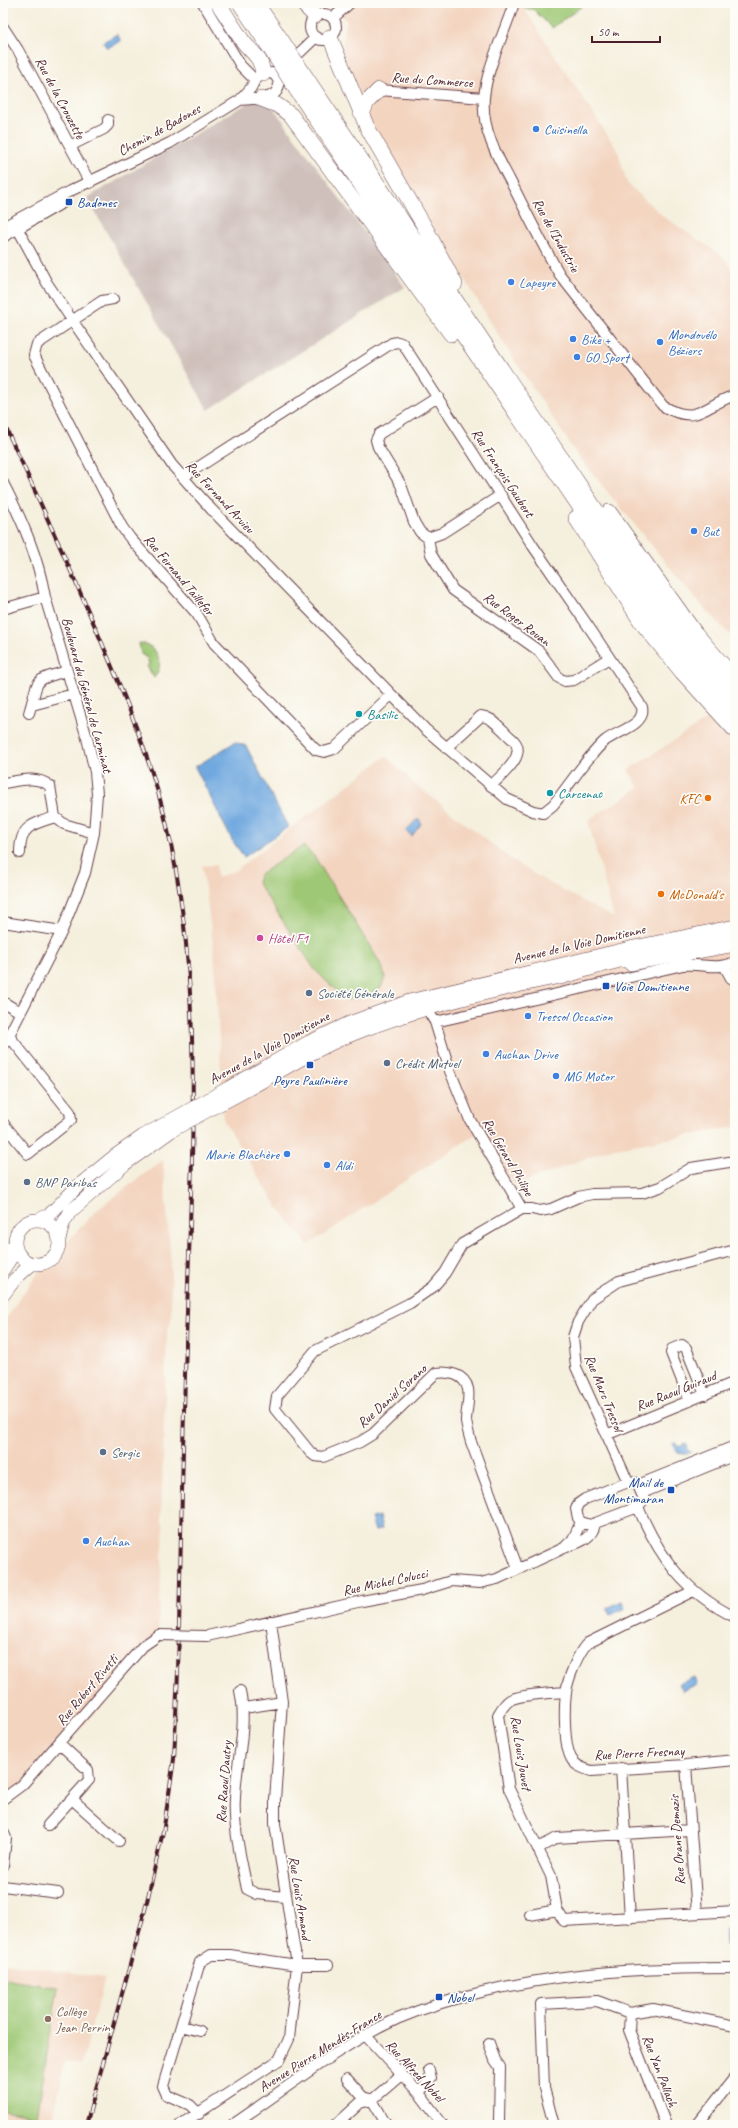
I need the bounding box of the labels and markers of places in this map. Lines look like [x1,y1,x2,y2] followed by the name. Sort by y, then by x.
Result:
[544,121,588,138] place label: Cuisinella
[531,124,541,134] marker: Cuisinella
[77,194,118,211] place label: Badones
[64,197,74,207] marker: Badones
[519,274,557,291] place label: Lapeyre
[506,277,516,287] marker: Lapeyre
[668,326,717,359] place label: Mondovélo Béziers
[581,331,611,348] place label: Bike +
[568,334,578,344] marker: Bike +
[655,337,665,347] marker: Mondovélo Béziers
[585,349,631,366] place label: GO Sport
[572,352,582,362] marker: GO Sport
[702,523,720,540] place label: But
[689,526,699,536] marker: But
[367,706,399,723] place label: Basilic
[354,709,364,719] marker: Basilic
[558,785,603,802] place label: Carcenac
[545,788,555,798] marker: Carcenac
[680,790,702,807] place label: KFC
[703,793,713,803] marker: KFC
[669,886,725,903] place label: McDonald's
[656,889,666,899] marker: McDonald's
[268,930,309,947] place label: Hôtel F1
[255,933,265,943] marker: Hôtel F1
[614,978,690,995] place label: Voie Domitienne
[601,981,611,991] marker: Voie Domitienne
[317,985,395,1002] place label: Société Générale
[304,988,314,998] marker: Société Générale
[536,1008,613,1025] place label: Tressol Occasion
[523,1011,533,1021] marker: Tressol Occasion
[494,1046,559,1063] place label: Auchan Drive
[481,1049,491,1059] marker: Auchan Drive
[395,1055,462,1072] place label: Crédit Mutuel
[382,1058,392,1068] marker: Crédit Mutuel
[305,1060,315,1070] marker: Peyre Paulinière
[564,1068,615,1085] place label: MG Motor
[551,1071,561,1081] marker: MG Motor
[273,1072,348,1089] place label: Peyre Paulinière
[206,1146,280,1163] place label: Marie Blachère
[282,1149,292,1159] marker: Marie Blachère
[335,1157,355,1174] place label: Aldi
[322,1160,332,1170] marker: Aldi
[35,1174,97,1191] place label: BNP Paribas
[22,1177,32,1187] marker: BNP Paribas
[111,1444,141,1461] place label: Sergic
[98,1447,108,1457] marker: Sergic
[603,1474,664,1507] place label: Mail de Montimaran
[666,1485,676,1495] marker: Mail de Montimaran
[94,1533,130,1550] place label: Auchan
[81,1536,91,1546] marker: Auchan
[447,1989,476,2006] place label: Nobel
[434,1992,444,2002] marker: Nobel
[55,2003,111,2036] place label: Collège Jean Perrin
[43,2014,53,2024] marker: Collège Jean Perrin

